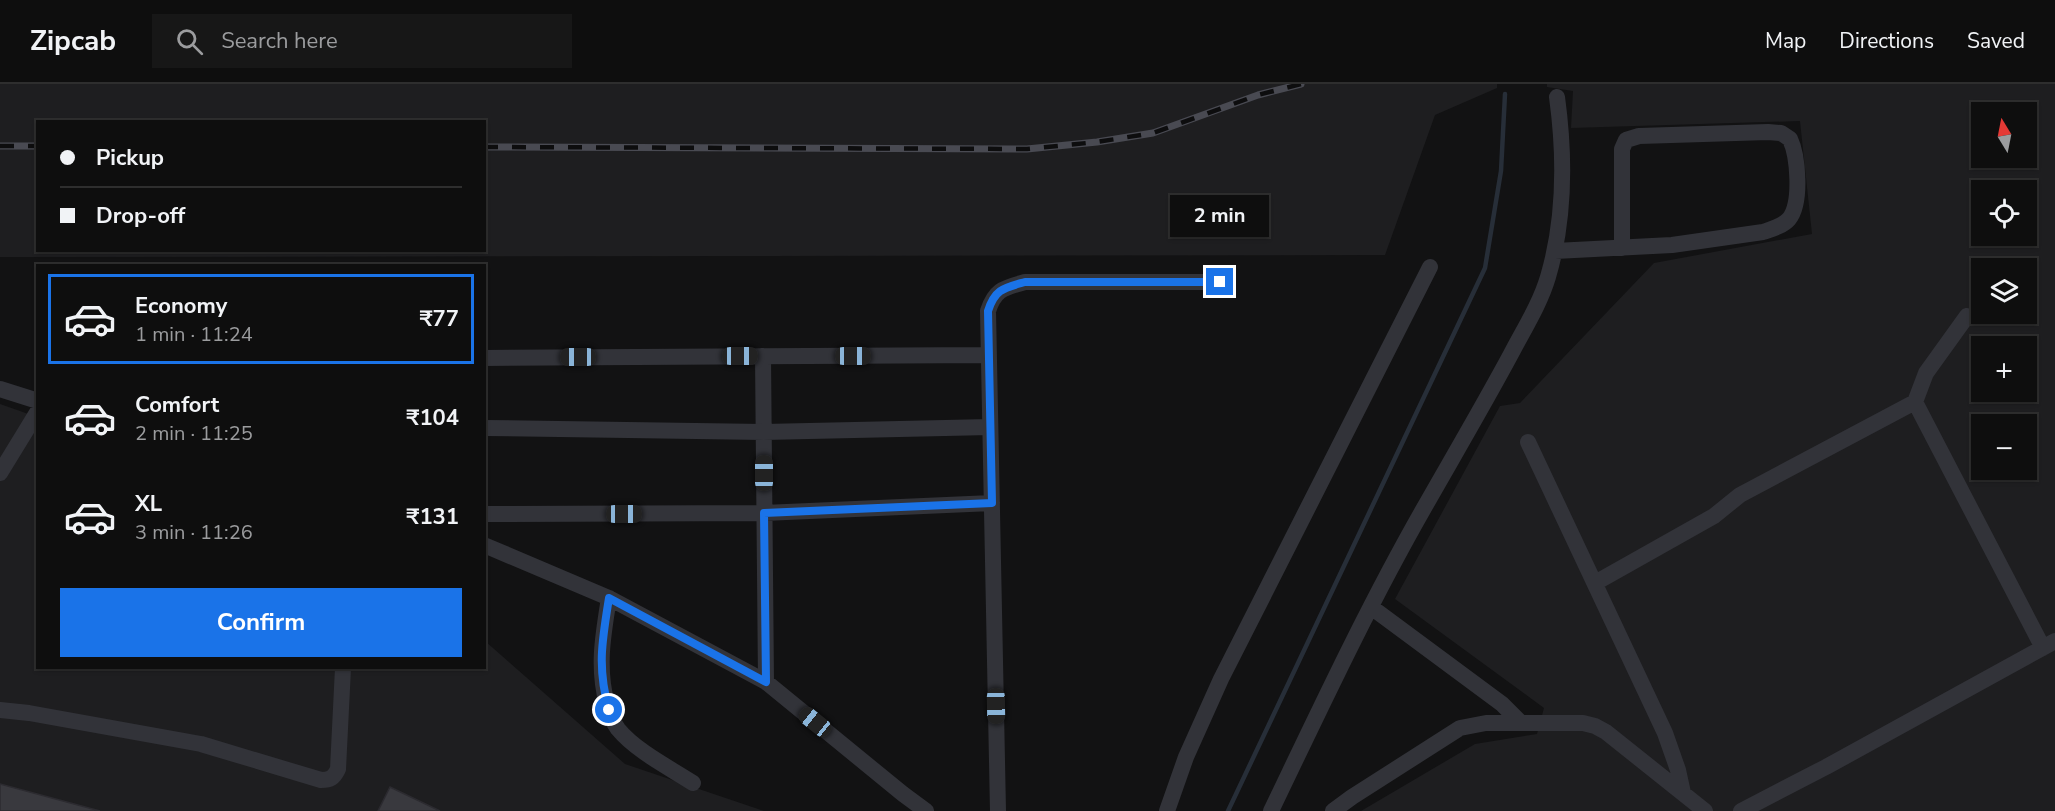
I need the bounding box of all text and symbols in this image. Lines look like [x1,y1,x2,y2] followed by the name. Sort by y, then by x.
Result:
[152,14,572,68] search box
[30,22,116,60] text: Zipcab
[173,25,206,58] icon: search
[221,26,338,56] text: Search here
[1765,27,1806,55] text: Map
[1839,27,1934,55] text: Directions
[1967,27,2025,55] text: Saved
[1971,102,2037,168] north arrow
[1971,102,2037,480] map controls
[96,143,164,173] text: Pickup
[1971,180,2037,246] button: locate
[1170,195,1270,237] callout: 2 min
[96,201,185,231] text: Drop-off
[1194,202,1245,229] text: 2 min
[1971,258,2037,324] button: layers
[1206,268,1233,295] route end
[135,291,227,321] text: Economy
[63,292,117,346] icon: car
[419,304,459,334] text: ₹77
[135,321,253,348] text: 1 min · 11:24
[1971,336,2037,402] button: +
[722,347,758,365] car
[835,347,871,365] car
[560,348,596,366] car
[135,390,219,420] text: Comfort
[63,391,117,445] icon: car
[406,403,459,433] text: ₹104
[1971,414,2037,480] button: −
[135,420,253,447] text: 2 min · 11:25
[755,455,773,491] car
[135,489,162,519] text: XL
[63,490,117,544] icon: car
[406,502,459,532] text: ₹131
[606,505,642,523] car
[135,519,253,546] text: 3 min · 11:26
[60,588,462,657] button: Confirm
[987,688,1005,724] car
[595,696,622,723] route start
[795,704,835,740] car

